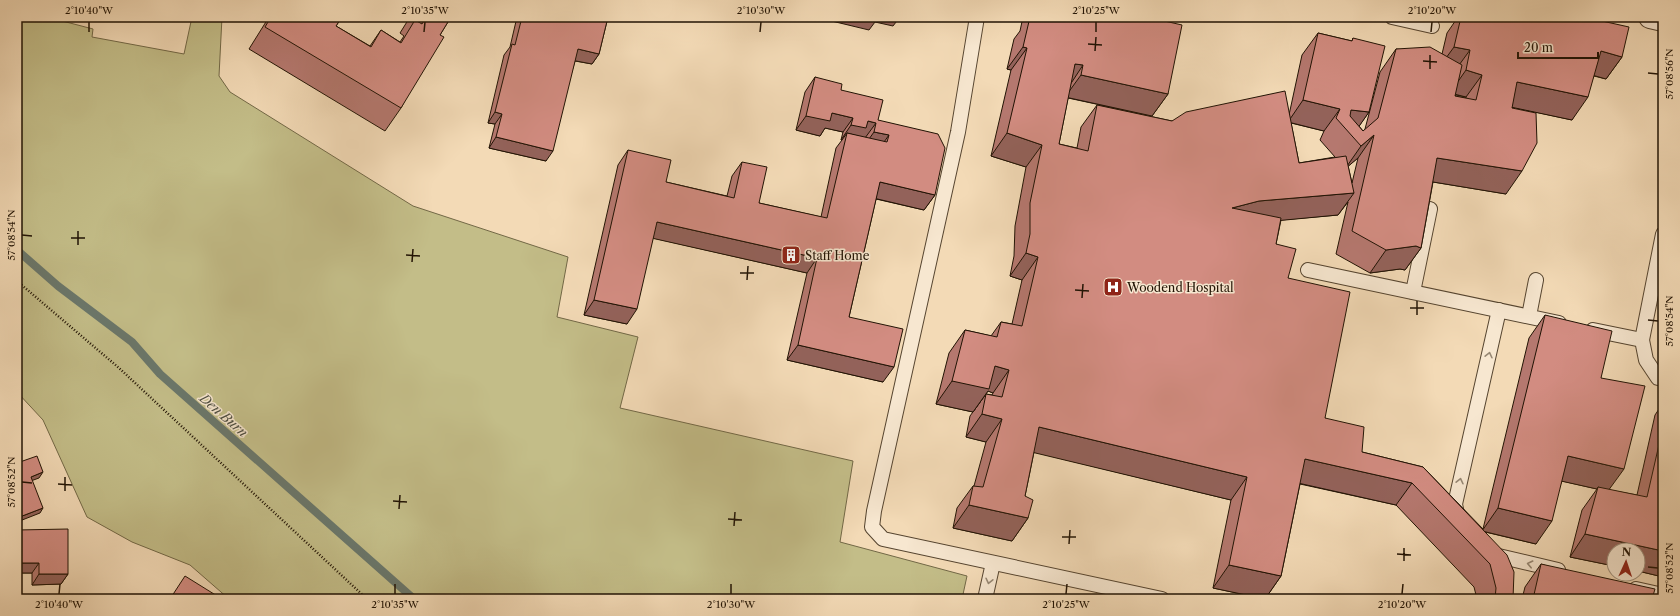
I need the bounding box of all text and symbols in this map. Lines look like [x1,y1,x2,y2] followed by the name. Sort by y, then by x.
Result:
[65,4,114,17] text: 2°10'40"W
[401,4,450,17] text: 2°10'35"W
[737,4,786,17] text: 2°10'30"W
[1072,4,1121,17] text: 2°10'25"W
[1408,4,1457,17] text: 2°10'20"W
[1518,34,1598,60] scale bar
[1524,40,1553,55] text: 20 m
[1663,48,1676,100] text: 57°08'56"N
[5,209,18,261] text: 57°08'54"N
[780,244,802,266] building icon: Staff Home
[805,248,870,263] place label: Staff Home
[1102,276,1124,298] hospital icon: Woodend Hospital
[1126,280,1234,295] place label: Woodend Hospital
[1663,295,1676,347] text: 57°08'54"N
[1484,351,1492,358] one-way arrow
[196,389,251,440] water label: Den Burn
[5,456,18,508] text: 57°08'52"N
[1456,478,1464,485] one-way arrow
[1606,542,1646,582] north arrow
[1663,542,1676,594] text: 57°08'52"N
[1621,545,1632,559] text: N
[1527,560,1533,568] one-way arrow
[985,577,994,584] one-way arrow
[35,598,84,611] text: 2°10'40"W
[371,598,420,611] text: 2°10'35"W
[707,598,756,611] text: 2°10'30"W
[1042,598,1091,611] text: 2°10'25"W
[1378,598,1427,611] text: 2°10'20"W

